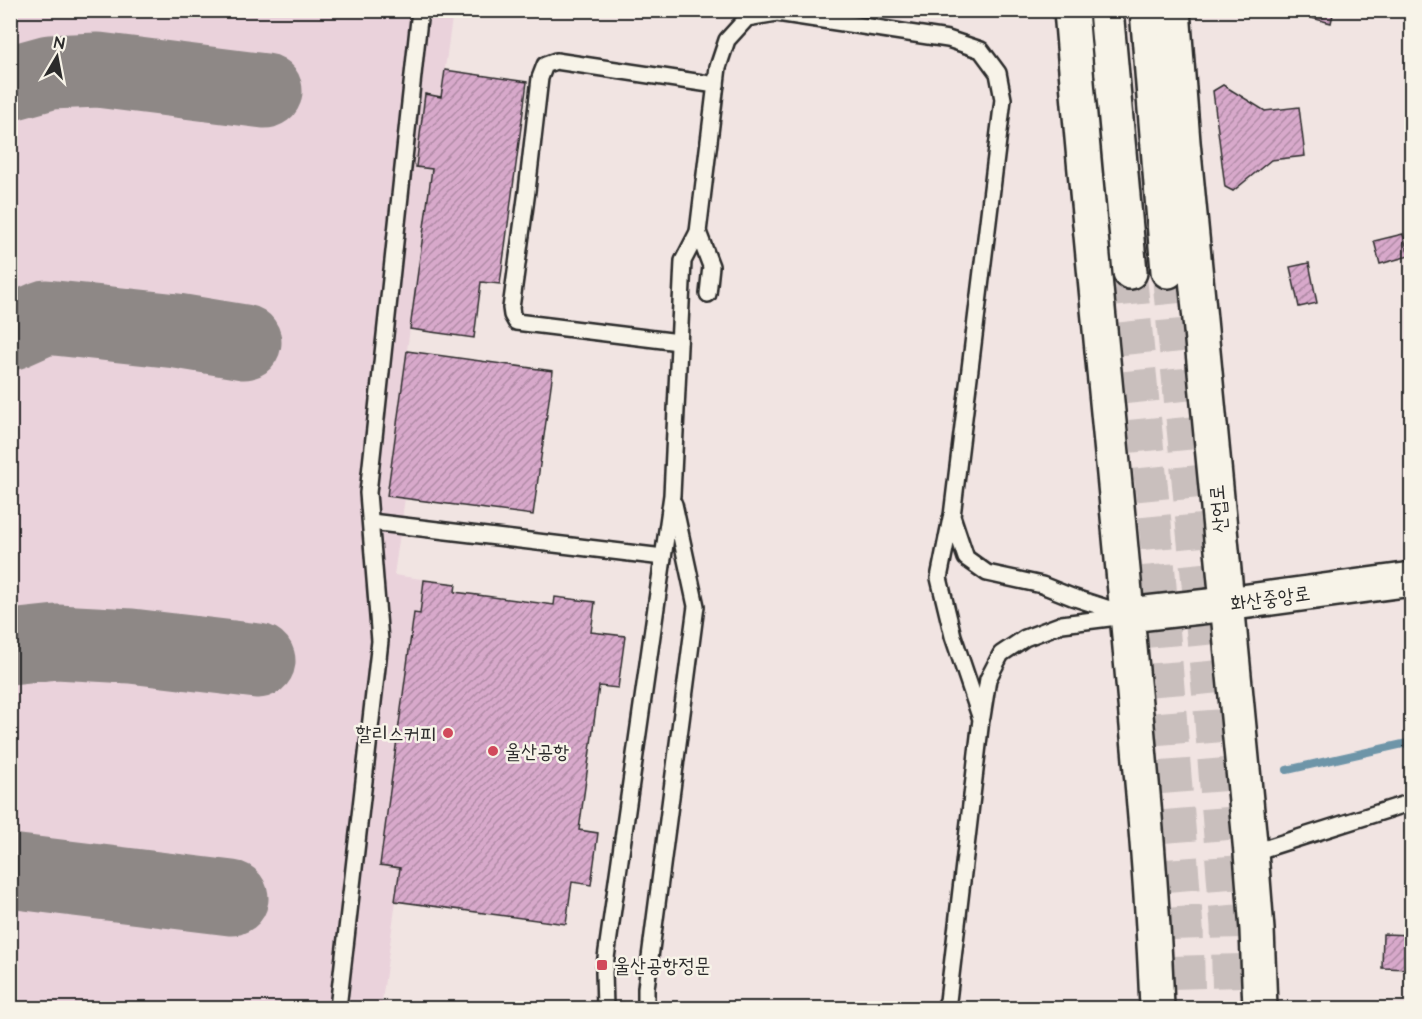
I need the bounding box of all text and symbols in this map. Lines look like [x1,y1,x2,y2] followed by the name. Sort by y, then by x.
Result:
[27,27,87,87] north arrow
[53,32,66,55] text: N
[1203,484,1235,534] street label: 산업로
[1228,580,1312,618] street label: 화산중앙로
[356,720,436,748] place label: 할리스커피
[441,726,455,740] marker: 할리스커피
[505,738,569,766] place label: 울산공항
[486,744,500,758] marker: 울산공항
[614,952,711,980] place label: 울산공항정문
[595,958,609,972] marker: 울산공항정문

